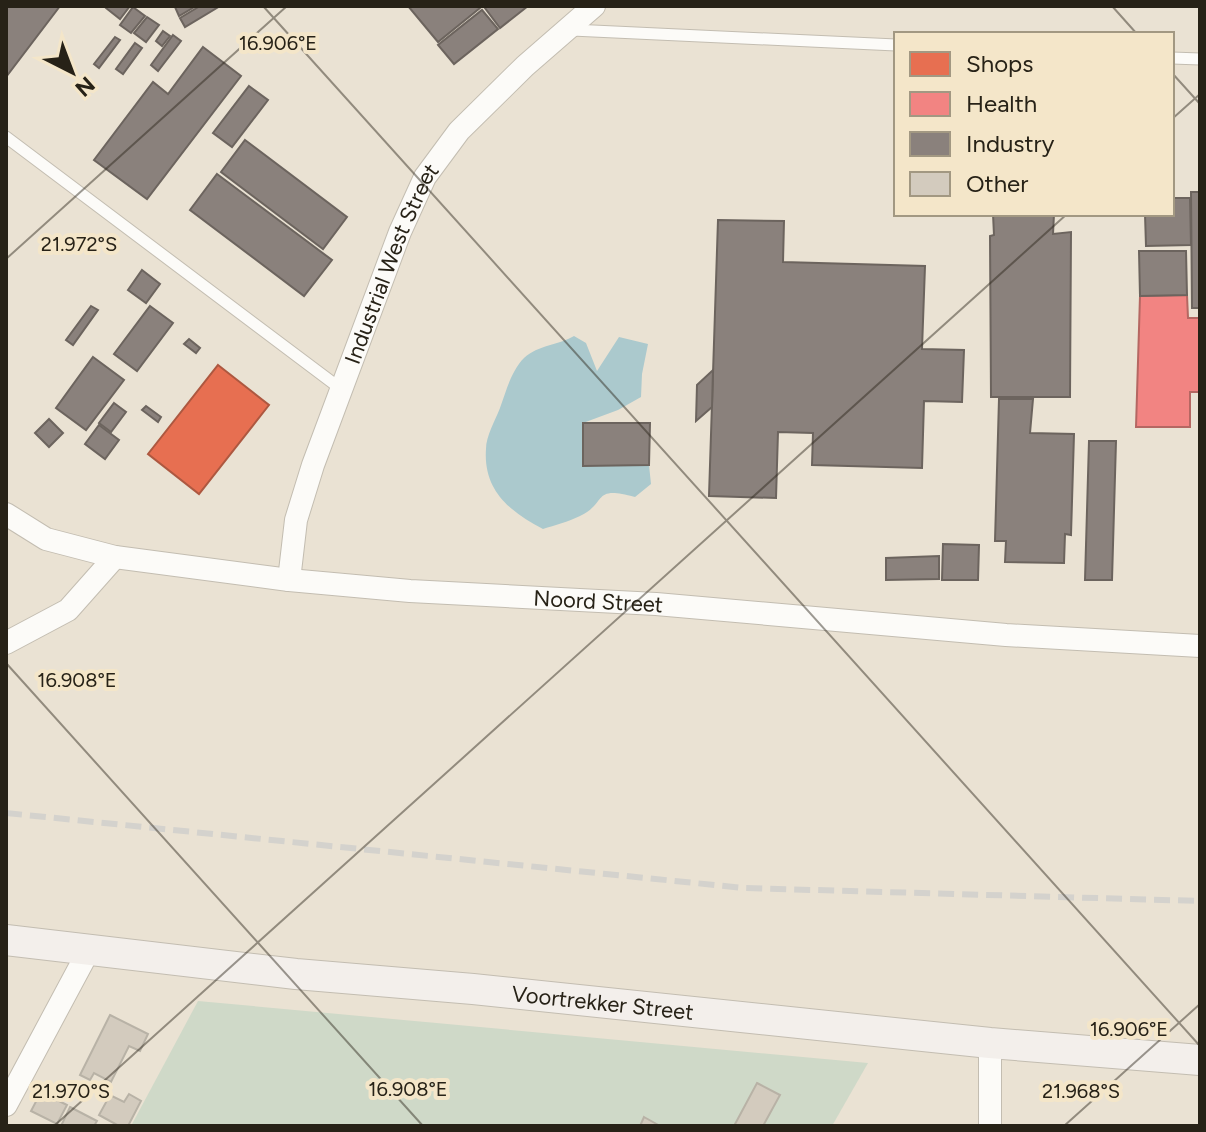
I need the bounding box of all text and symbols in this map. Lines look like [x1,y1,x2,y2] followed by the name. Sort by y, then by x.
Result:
[239,31,317,55] text: 16.906°E
[32,32,112,112] north arrow
[894,32,1174,216] legend
[966,49,1033,78] text: Shops
[70,71,100,102] text: N
[966,89,1037,118] text: Health
[966,129,1055,158] text: Industry
[338,158,444,368] street label: Industrial West Street
[966,169,1028,198] text: Other
[41,232,117,256] text: 21.972°S
[533,584,664,618] street label: Noord Street
[37,668,117,692] text: 16.908°E
[510,980,695,1025] street label: Voortrekker Street
[1090,1017,1168,1041] text: 16.906°E
[368,1077,448,1101] text: 16.908°E
[32,1079,110,1103] text: 21.970°S
[1042,1079,1120,1103] text: 21.968°S

